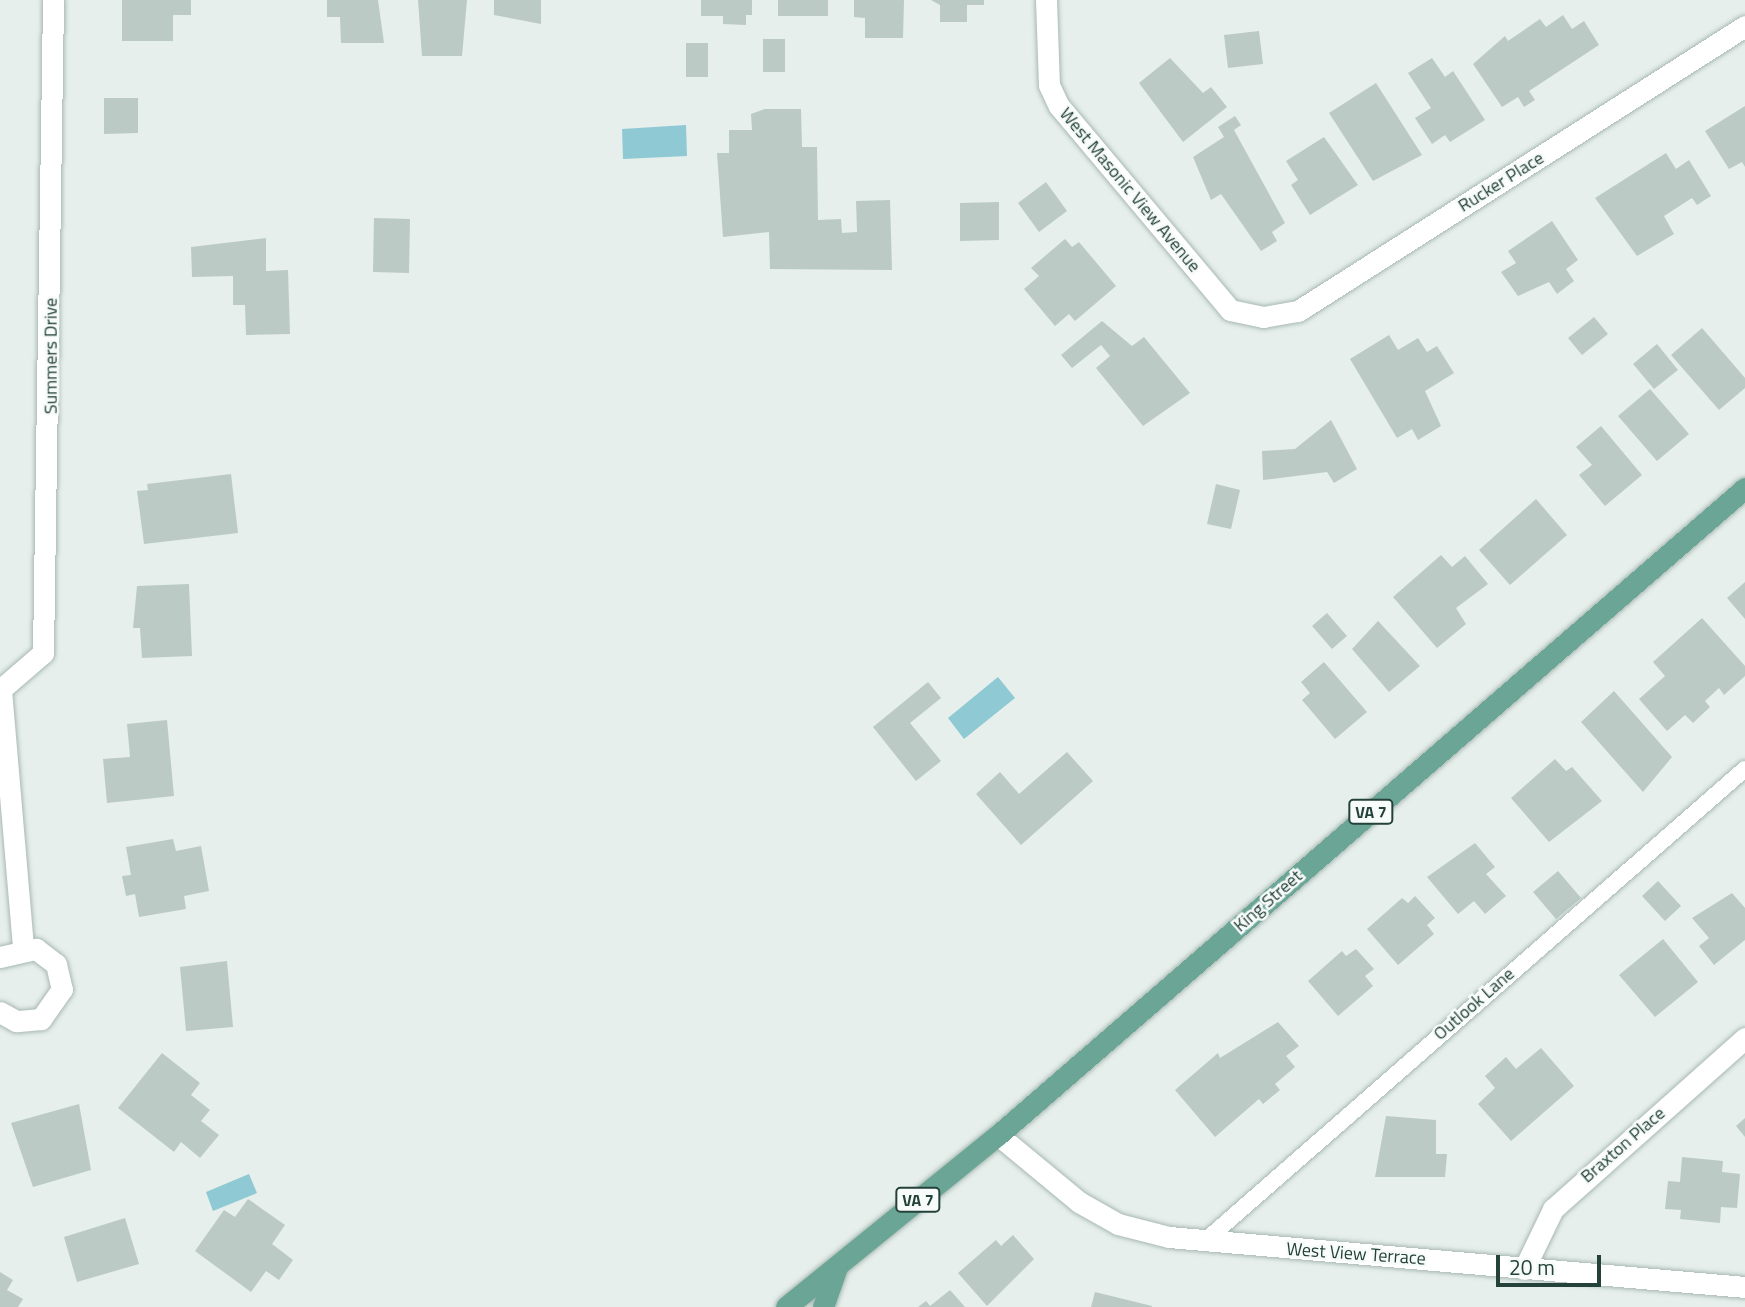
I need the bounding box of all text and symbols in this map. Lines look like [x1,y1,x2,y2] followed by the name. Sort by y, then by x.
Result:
[1055,103,1205,277] street label: West Masonic View Avenue
[1454,147,1548,217] street label: Rucker Place
[40,298,62,414] street label: Summers Drive
[1348,800,1394,824] road number: VA 7
[1229,865,1307,937] street label: King Street
[1429,963,1519,1045] street label: Outlook Lane
[1576,1103,1670,1187] street label: Braxton Place
[895,1188,941,1212] road number: VA 7
[1286,1238,1426,1270] street label: West View Terrace
[1500,1240,1605,1284] scale bar
[1509,1251,1555,1283] text: 20 m

